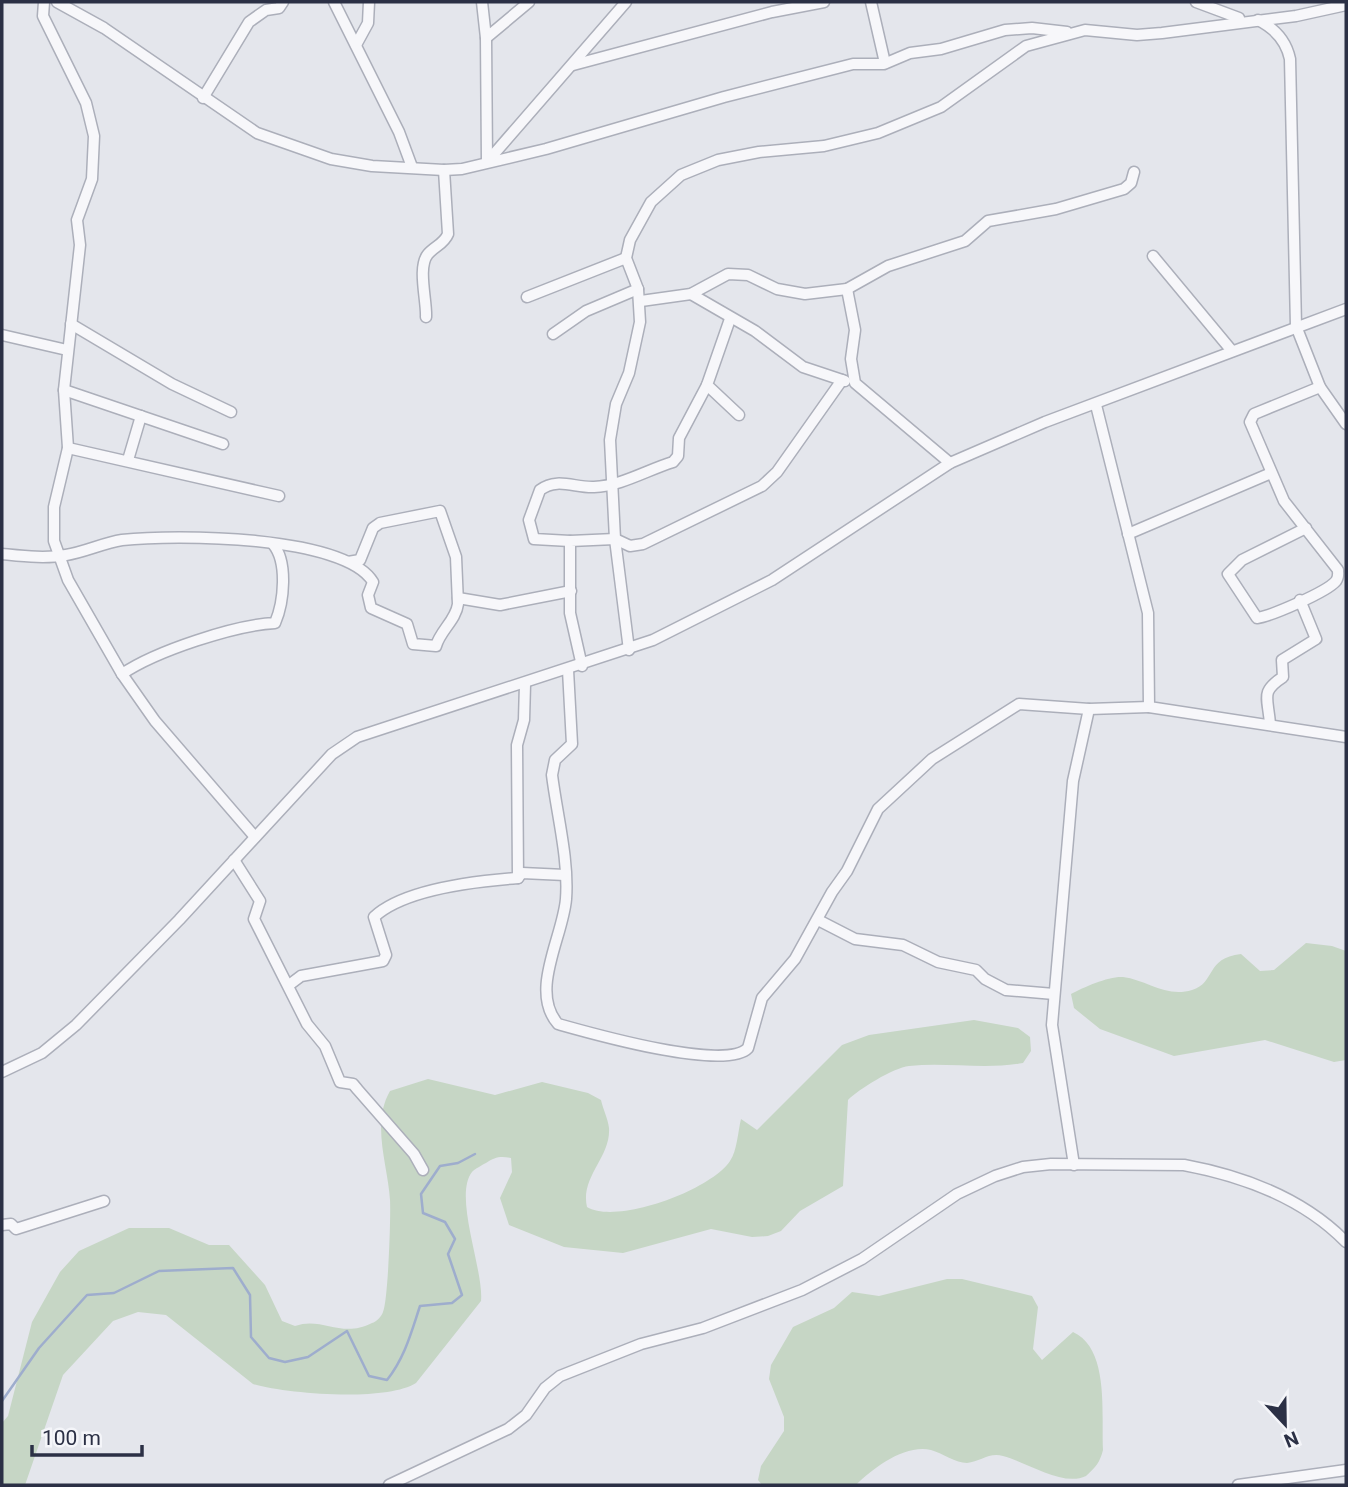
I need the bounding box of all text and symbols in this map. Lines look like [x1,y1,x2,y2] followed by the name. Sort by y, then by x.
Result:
[1250,1389,1320,1459] north arrow
[32,1414,142,1458] scale bar
[42,1426,101,1450] text: 100 m
[1281,1426,1302,1452] text: N

